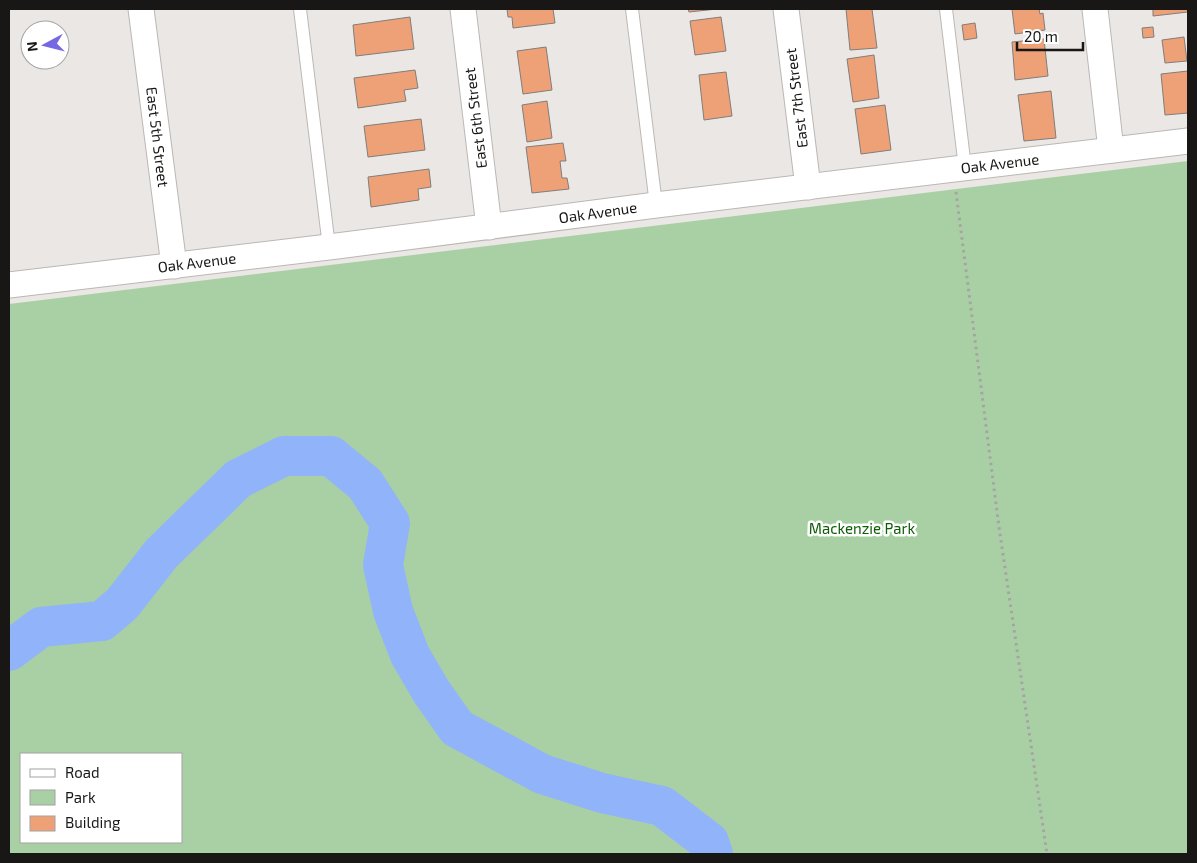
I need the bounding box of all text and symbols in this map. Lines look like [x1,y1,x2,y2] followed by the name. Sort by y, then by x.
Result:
[20,20,70,70] north arrow
[1017,20,1083,52] scale bar
[1024,27,1058,45] text: 20 m
[23,41,41,53] text: N
[781,47,811,149] street label: East 7th Street
[460,66,490,170] street label: East 6th Street
[143,86,173,188] street label: East 5th Street
[960,149,1040,177] street label: Oak Avenue
[557,198,638,226] street label: Oak Avenue
[157,248,237,276] street label: Oak Avenue
[809,519,916,537] park label: Mackenzie Park
[20,753,182,843] legend
[65,763,100,781] text: Road
[65,788,96,806] text: Park
[65,813,121,831] text: Building

